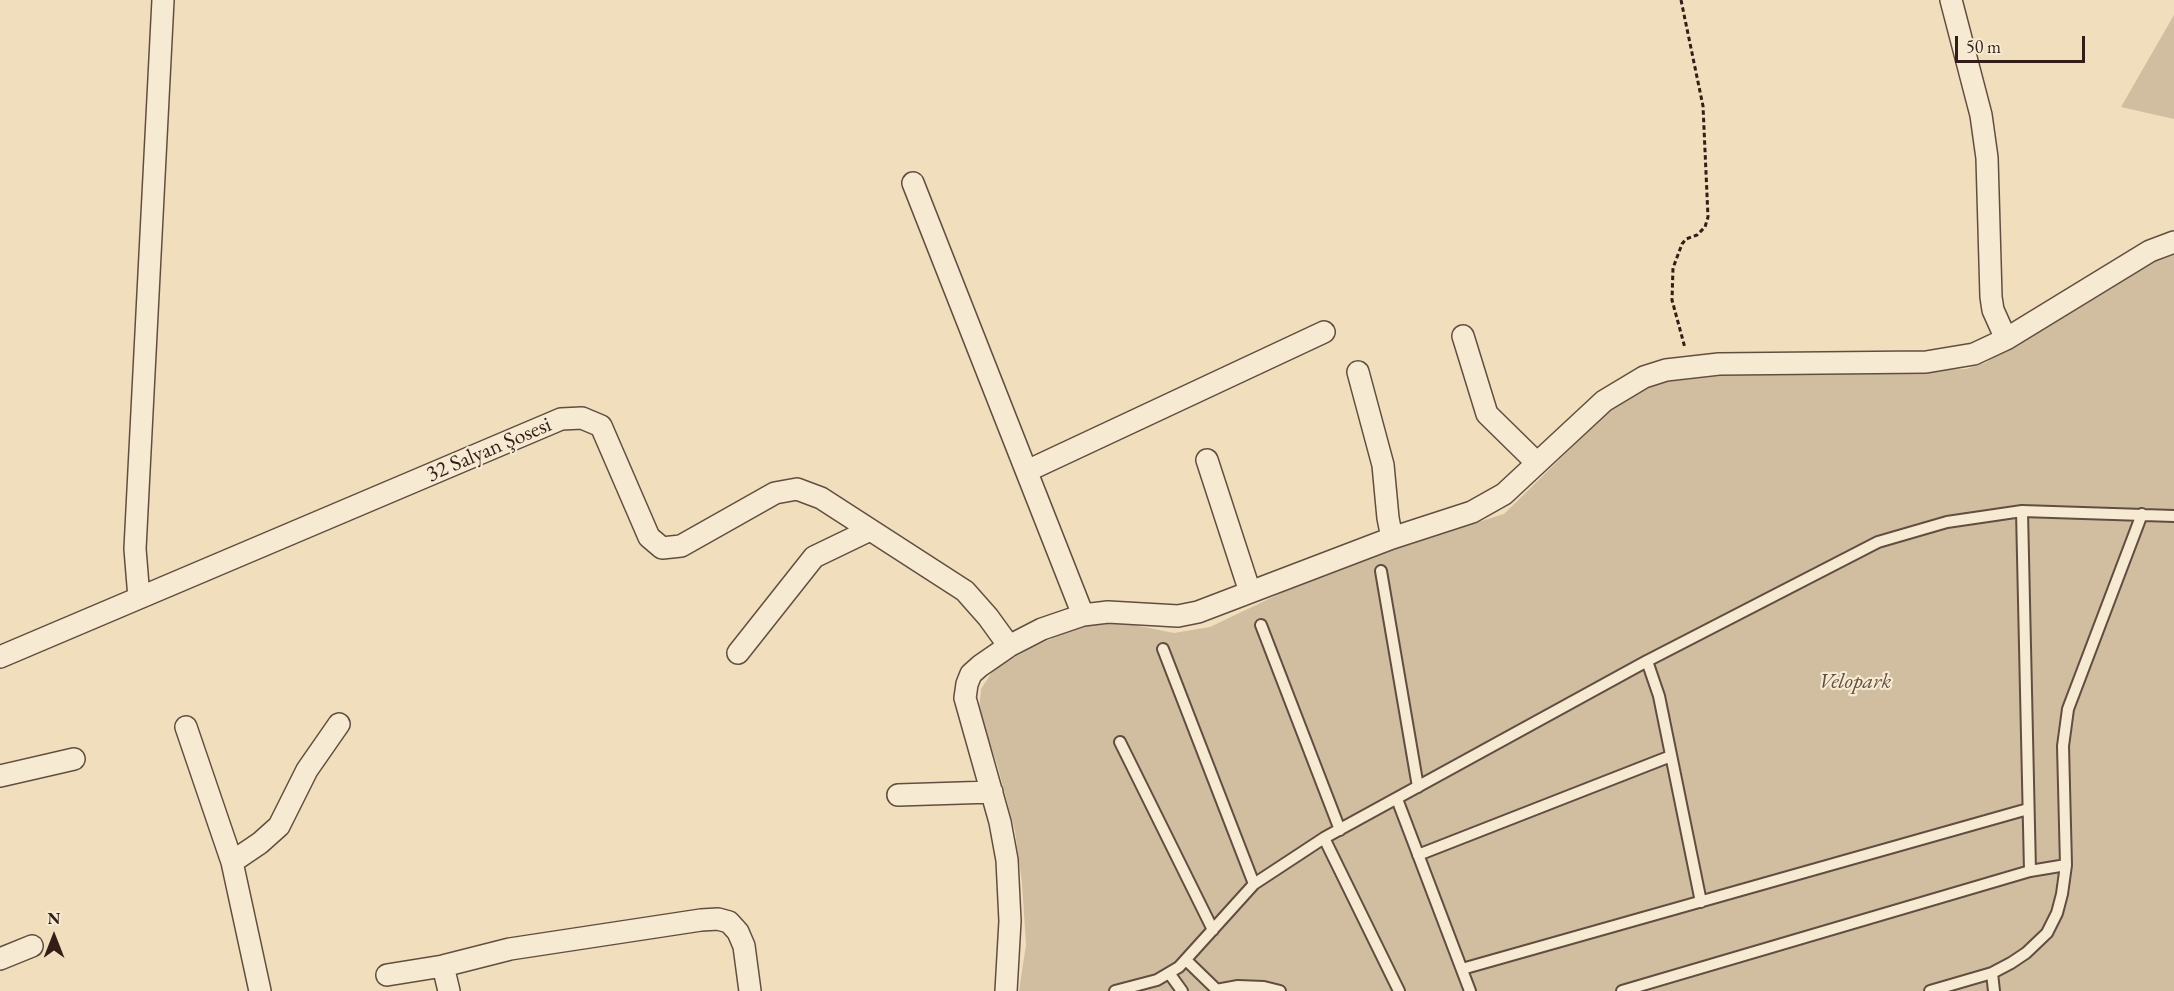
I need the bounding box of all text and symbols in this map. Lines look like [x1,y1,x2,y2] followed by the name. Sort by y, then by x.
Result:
[1958,24,2088,62] scale bar
[1966,35,2001,58] text: 50 m
[423,412,555,488] street label: 32 Salyan Şosesi
[1819,669,1891,695] park label: Velopark
[24,907,84,967] north arrow
[48,908,60,929] text: N

